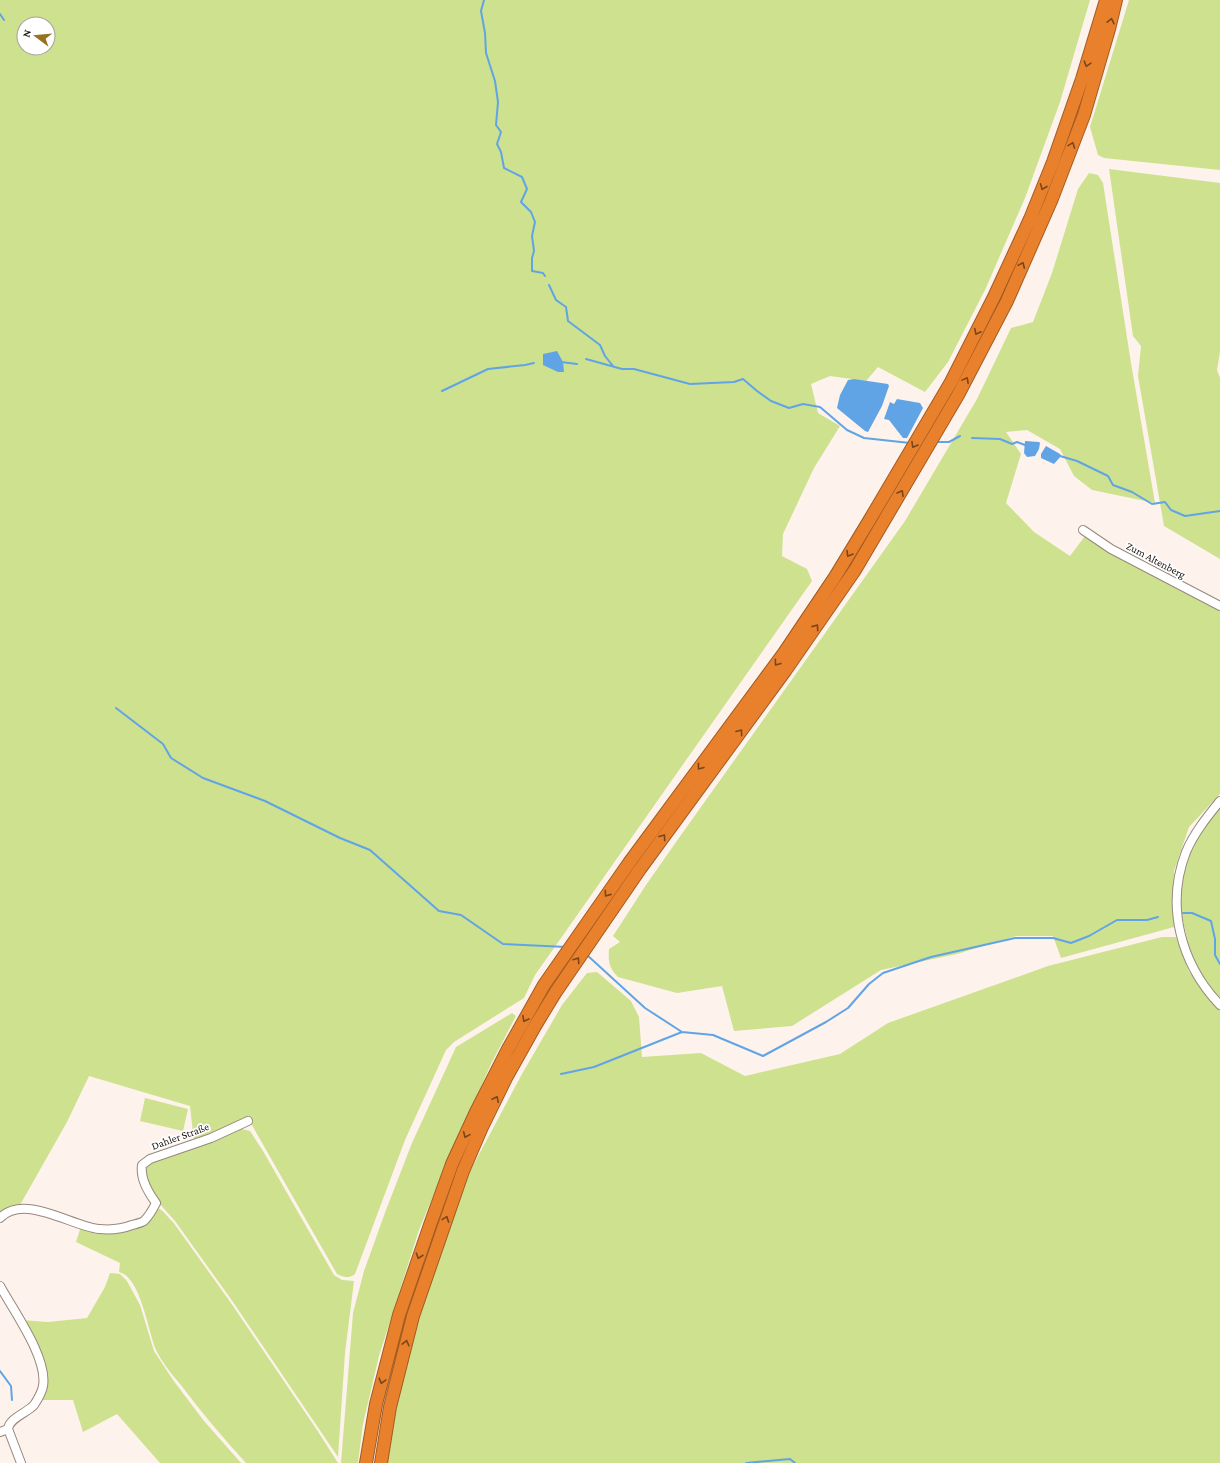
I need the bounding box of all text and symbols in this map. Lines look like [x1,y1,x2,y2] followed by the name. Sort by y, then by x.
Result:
[16,16,56,56] north arrow
[1106,18,1114,24] one-way arrow
[20,28,33,39] text: N
[1083,60,1092,67] one-way arrow
[1068,141,1076,148] one-way arrow
[1040,183,1048,190] one-way arrow
[1018,262,1026,269] one-way arrow
[974,327,981,335] one-way arrow
[961,377,969,384] one-way arrow
[911,441,918,448] one-way arrow
[896,490,903,497] one-way arrow
[1124,539,1188,582] street label: Zum Altenberg
[847,550,854,557] one-way arrow
[811,624,819,631] one-way arrow
[775,658,782,665] one-way arrow
[735,730,742,737] one-way arrow
[698,763,705,770] one-way arrow
[658,835,665,842] one-way arrow
[605,890,612,897] one-way arrow
[572,958,579,965] one-way arrow
[522,1015,529,1023] one-way arrow
[491,1096,499,1103] one-way arrow
[149,1120,211,1152] street label: Dahler Straße
[462,1131,470,1138] one-way arrow
[441,1216,449,1223] one-way arrow
[415,1253,424,1260] one-way arrow
[401,1340,410,1347] one-way arrow
[378,1378,386,1384] one-way arrow

